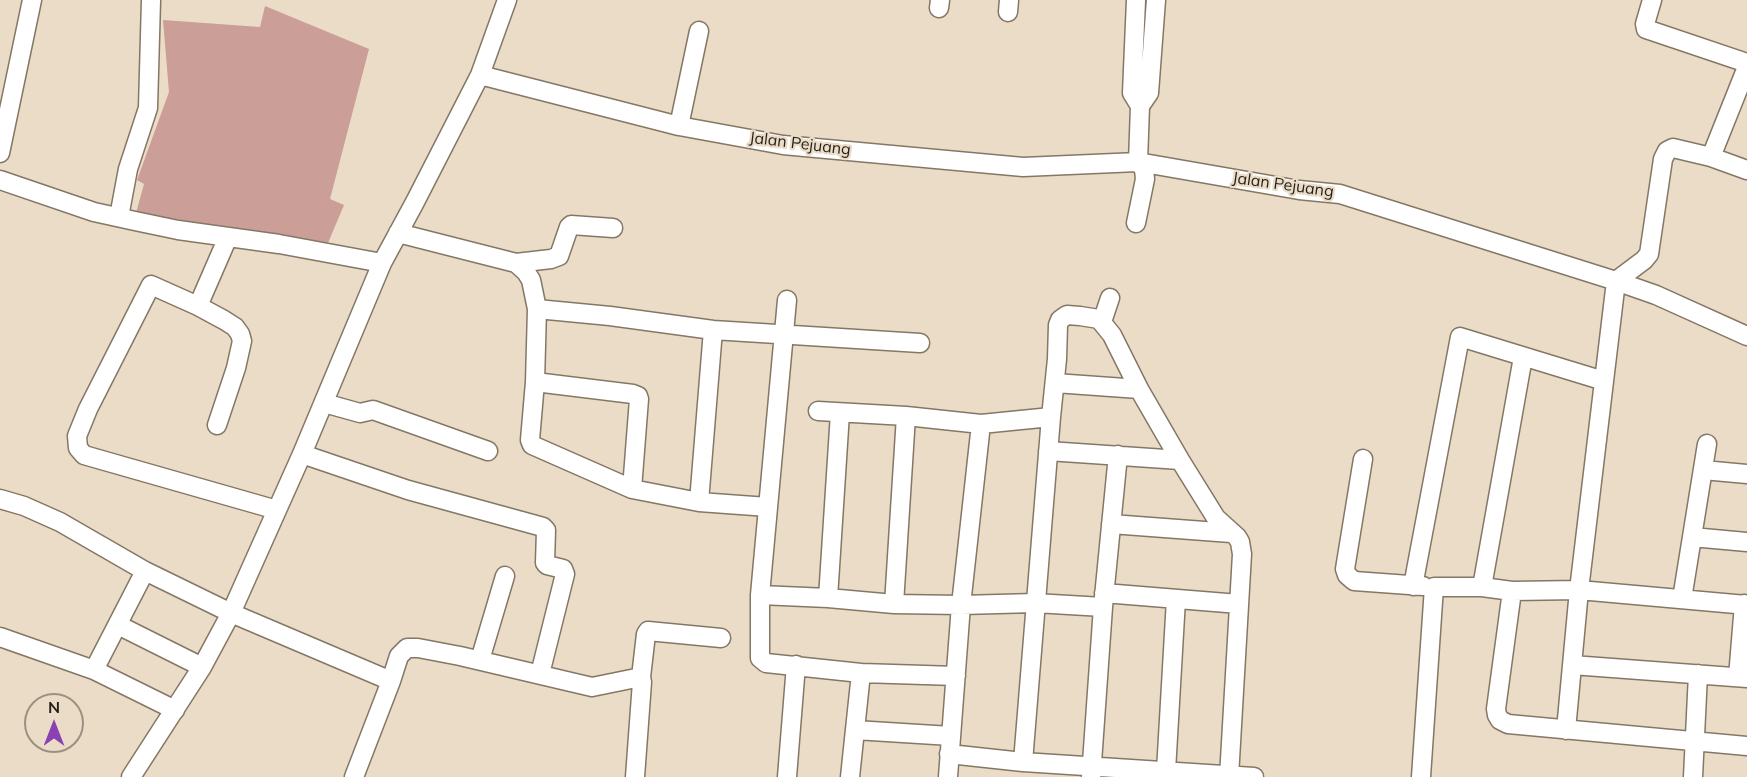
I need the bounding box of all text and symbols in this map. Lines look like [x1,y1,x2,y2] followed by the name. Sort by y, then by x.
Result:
[748,128,852,160] street label: Jalan Pejuang
[1231,168,1335,202] street label: Jalan Pejuang
[24,693,84,753] north arrow
[48,697,60,717] text: N

